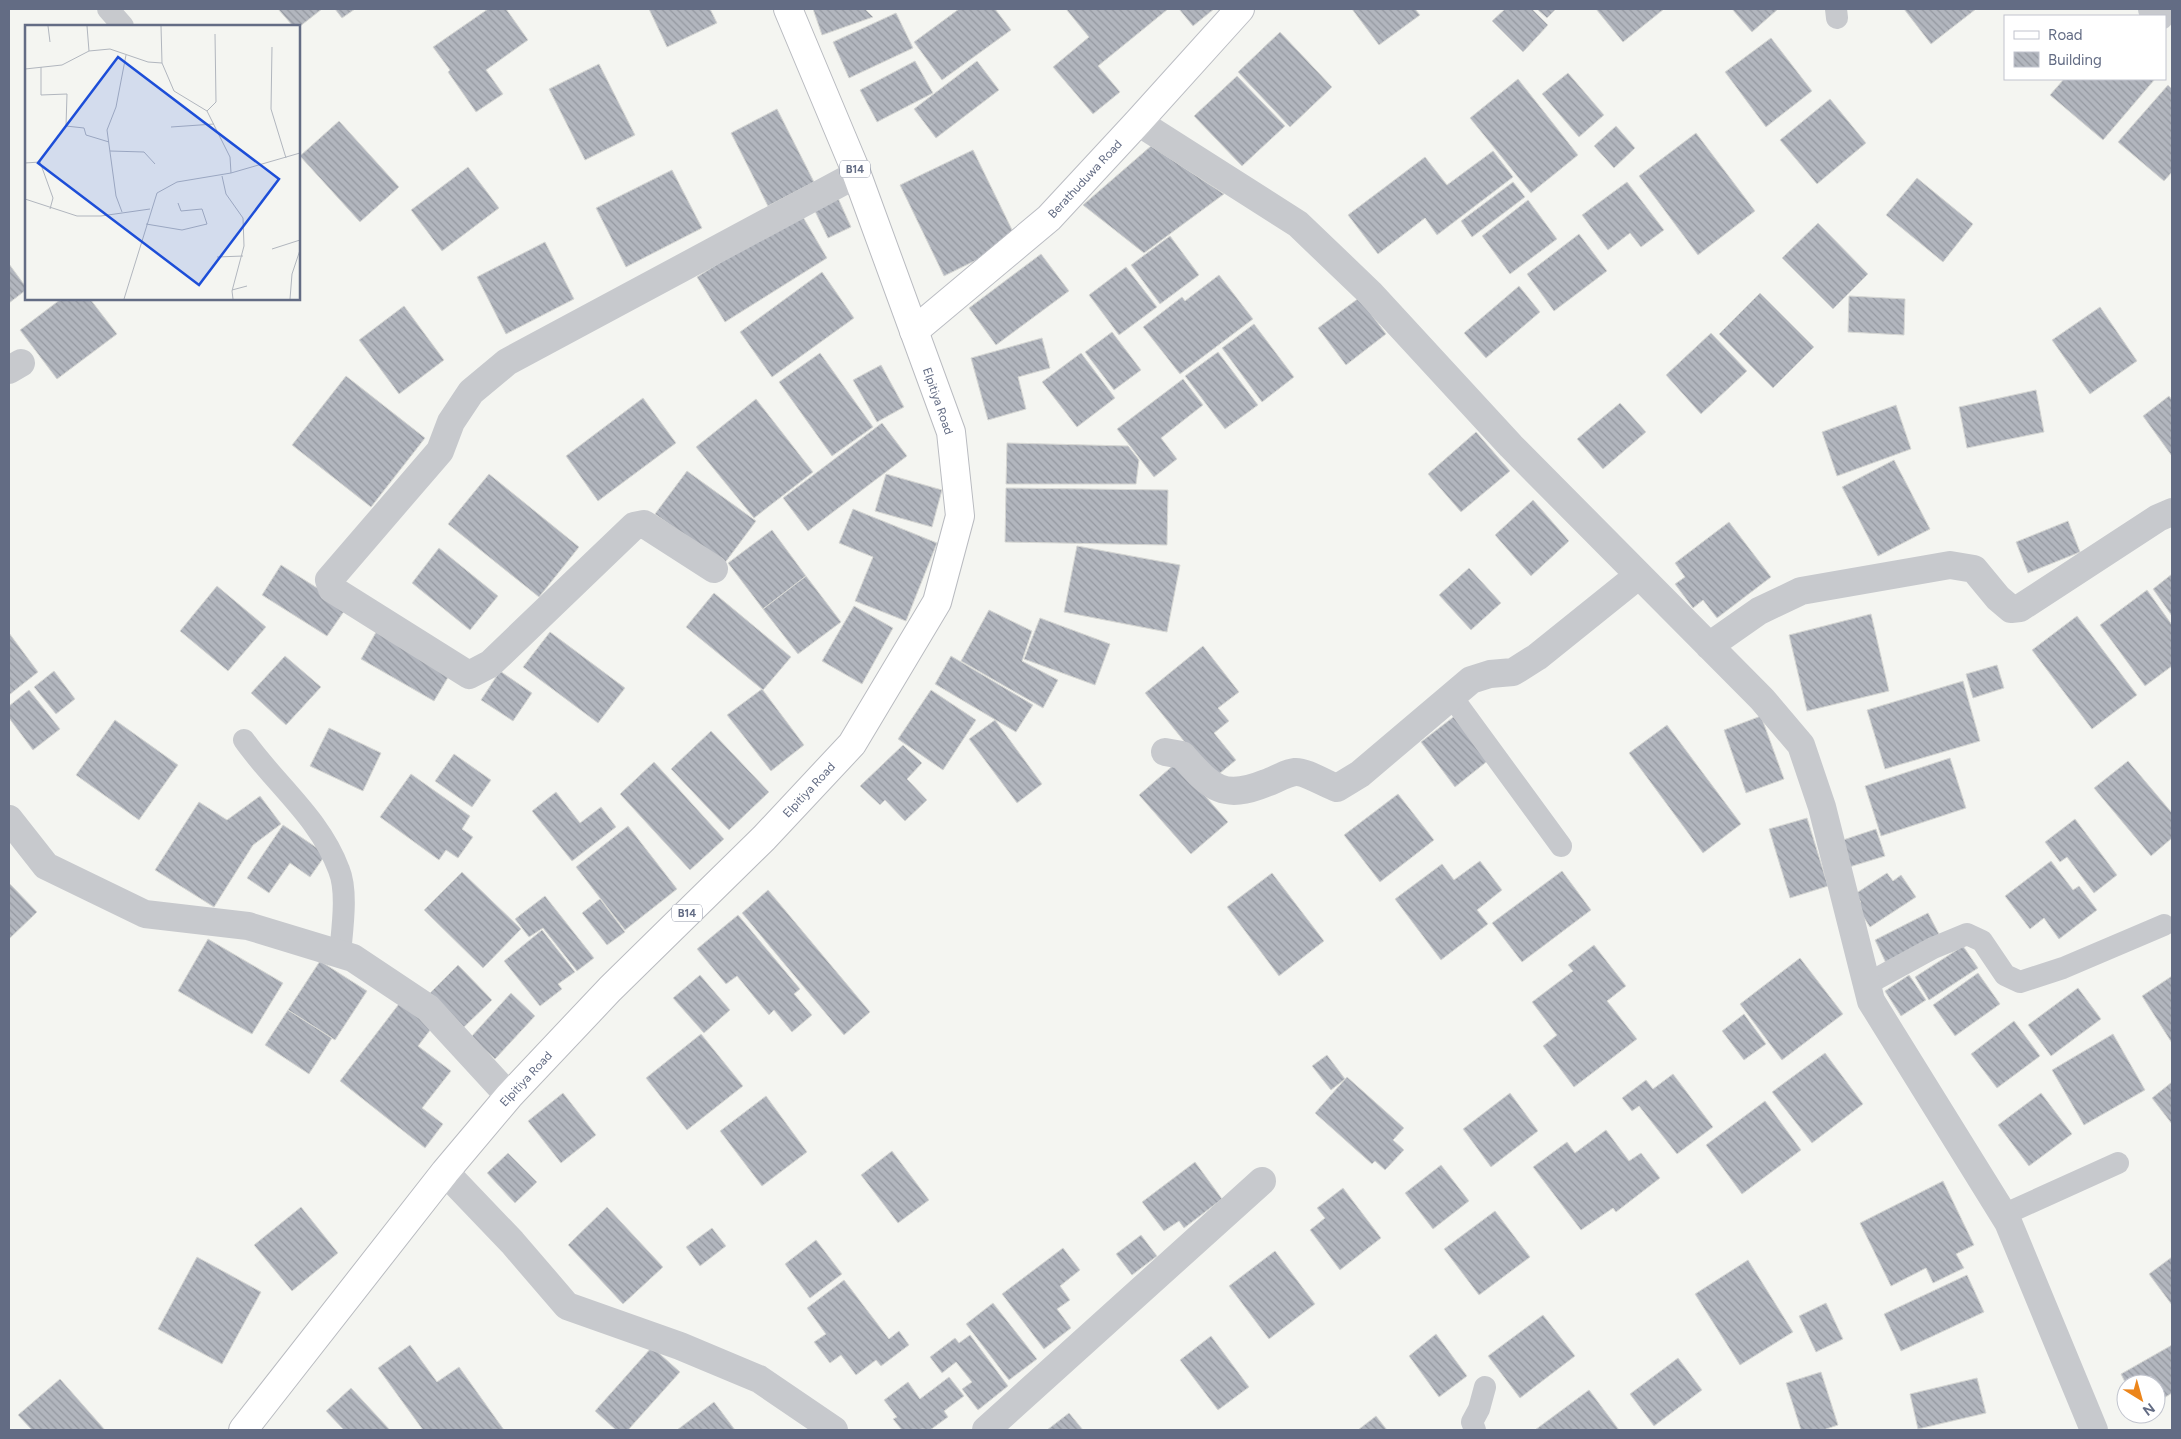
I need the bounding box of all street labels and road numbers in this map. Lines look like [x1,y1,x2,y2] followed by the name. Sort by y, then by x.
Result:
[1045,137,1125,221] street label: Berathuduwa Road
[840,160,870,178] road number: B14
[920,366,956,436] street label: Elpitiya Road
[780,760,838,820] street label: Elpitiya Road
[672,904,702,921] road number: B14
[497,1049,555,1109] street label: Elpitiya Road

